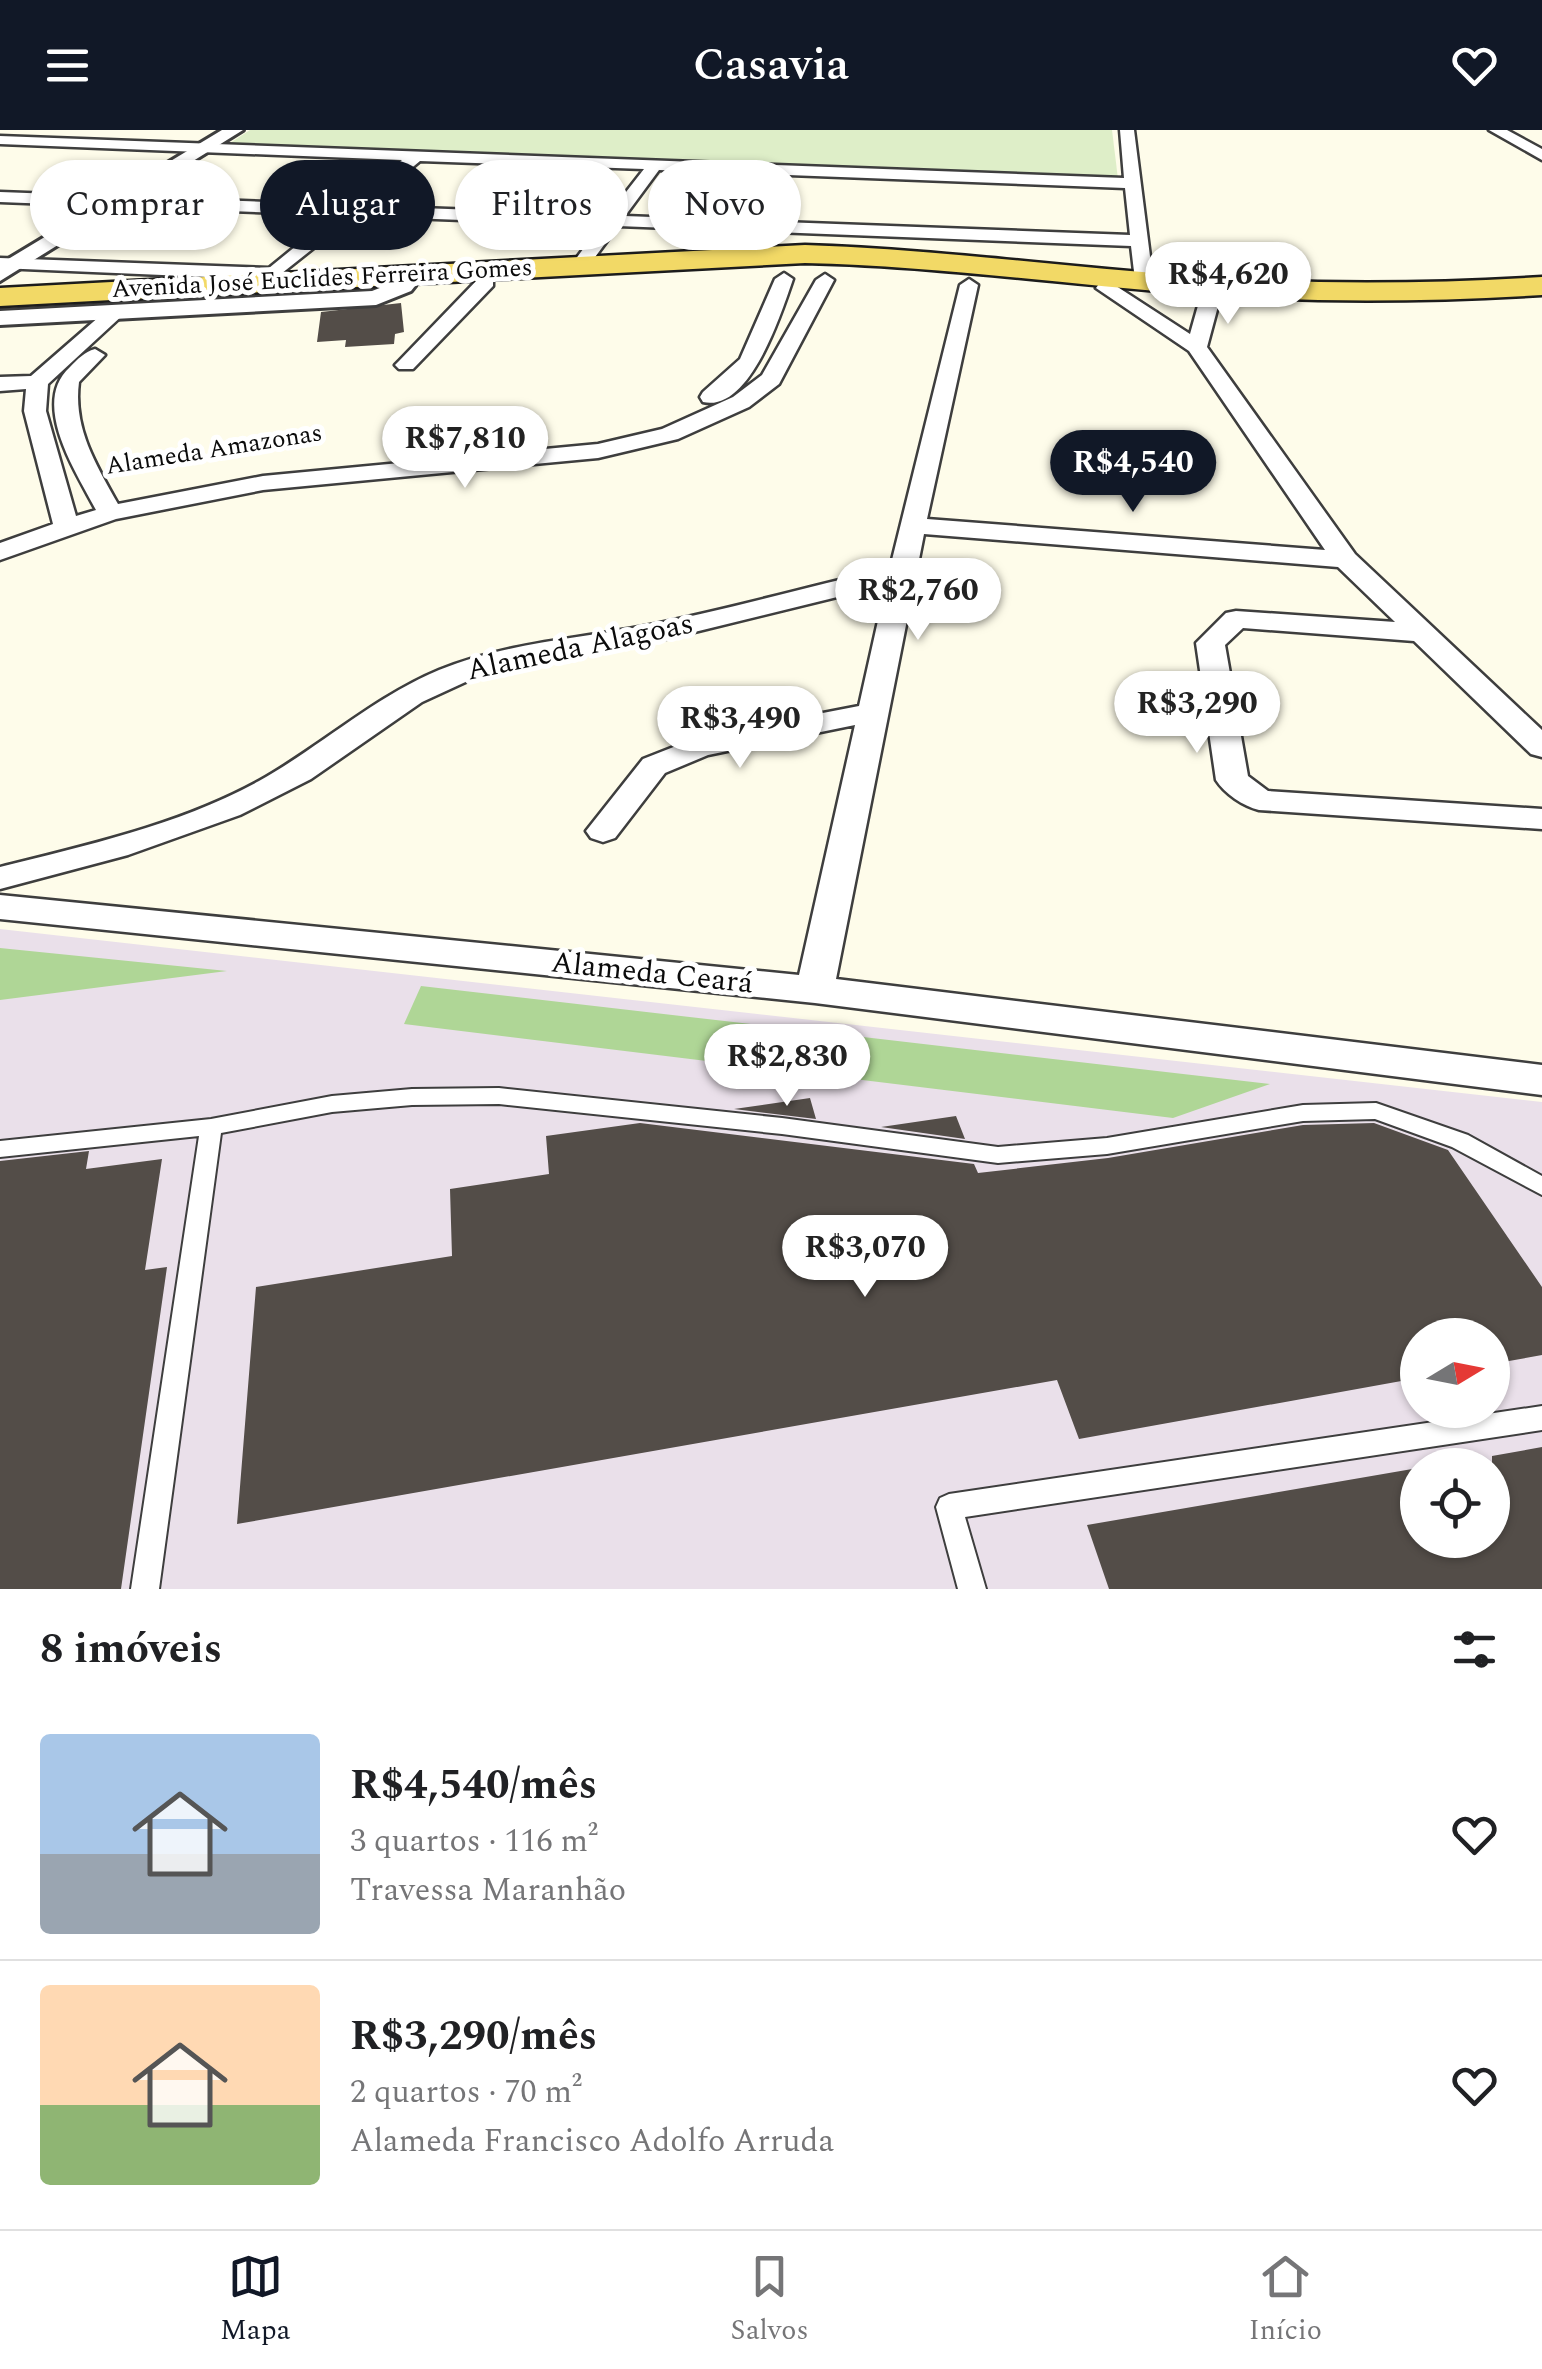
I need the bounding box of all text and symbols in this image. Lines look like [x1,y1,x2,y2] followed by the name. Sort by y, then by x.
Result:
[693,31,849,100] text: Casavia
[40,38,95,93] icon: menu
[1447,38,1502,93] icon: heart
[30,160,240,250] chip: Comprar
[260,160,435,250] chip: Alugar
[455,160,628,250] chip: Filtros
[648,160,801,250] chip: Novo
[1136,242,1320,327] pin: R$4,620
[111,249,533,309] street label: Avenida José Euclides Ferreira Gomes
[1167,250,1289,299] text: R$4,620
[373,406,557,491] pin: R$7,810
[103,414,325,486] street label: Alameda Amazonas
[404,414,526,463] text: R$7,810
[1041,430,1225,515] pin: R$4,540
[1072,438,1194,487] text: R$4,540
[826,558,1010,643] pin: R$2,760
[857,566,979,615] text: R$2,760
[462,601,698,693] street label: Alameda Alagoas
[1105,671,1289,756] pin: R$3,290
[1136,679,1258,728] text: R$3,290
[648,686,832,771] pin: R$3,490
[679,694,801,743] text: R$3,490
[549,940,756,1007] street label: Alameda Ceará
[695,1024,879,1109] pin: R$2,830
[726,1032,848,1081] text: R$2,830
[773,1215,957,1300] pin: R$3,070
[804,1223,926,1272] text: R$3,070
[1400,1318,1510,1428] north arrow
[1400,1318,1510,1558] map controls
[1400,1448,1510,1558] button: locate
[40,1618,222,1681] text: 8 imóveis
[1447,1622,1502,1677] icon: filters
[350,1754,597,1817] text: R$4,540/mês
[120,1774,240,1894] icon: home
[1447,1807,1502,1862] icon: heart
[350,1817,598,1866] text: 3 quartos · 116 m²
[350,1866,626,1915] text: Travessa Maranhão
[350,2005,597,2068] text: R$3,290/mês
[120,2025,240,2145] icon: home
[1447,2058,1502,2113] icon: heart
[350,2068,582,2117] text: 2 quartos · 70 m²
[350,2117,834,2166] text: Alameda Francisco Adolfo Arruda
[220,2249,290,2352] tab: Mapa
[731,2249,808,2352] tab: Salvos
[1249,2249,1322,2352] tab: Início

